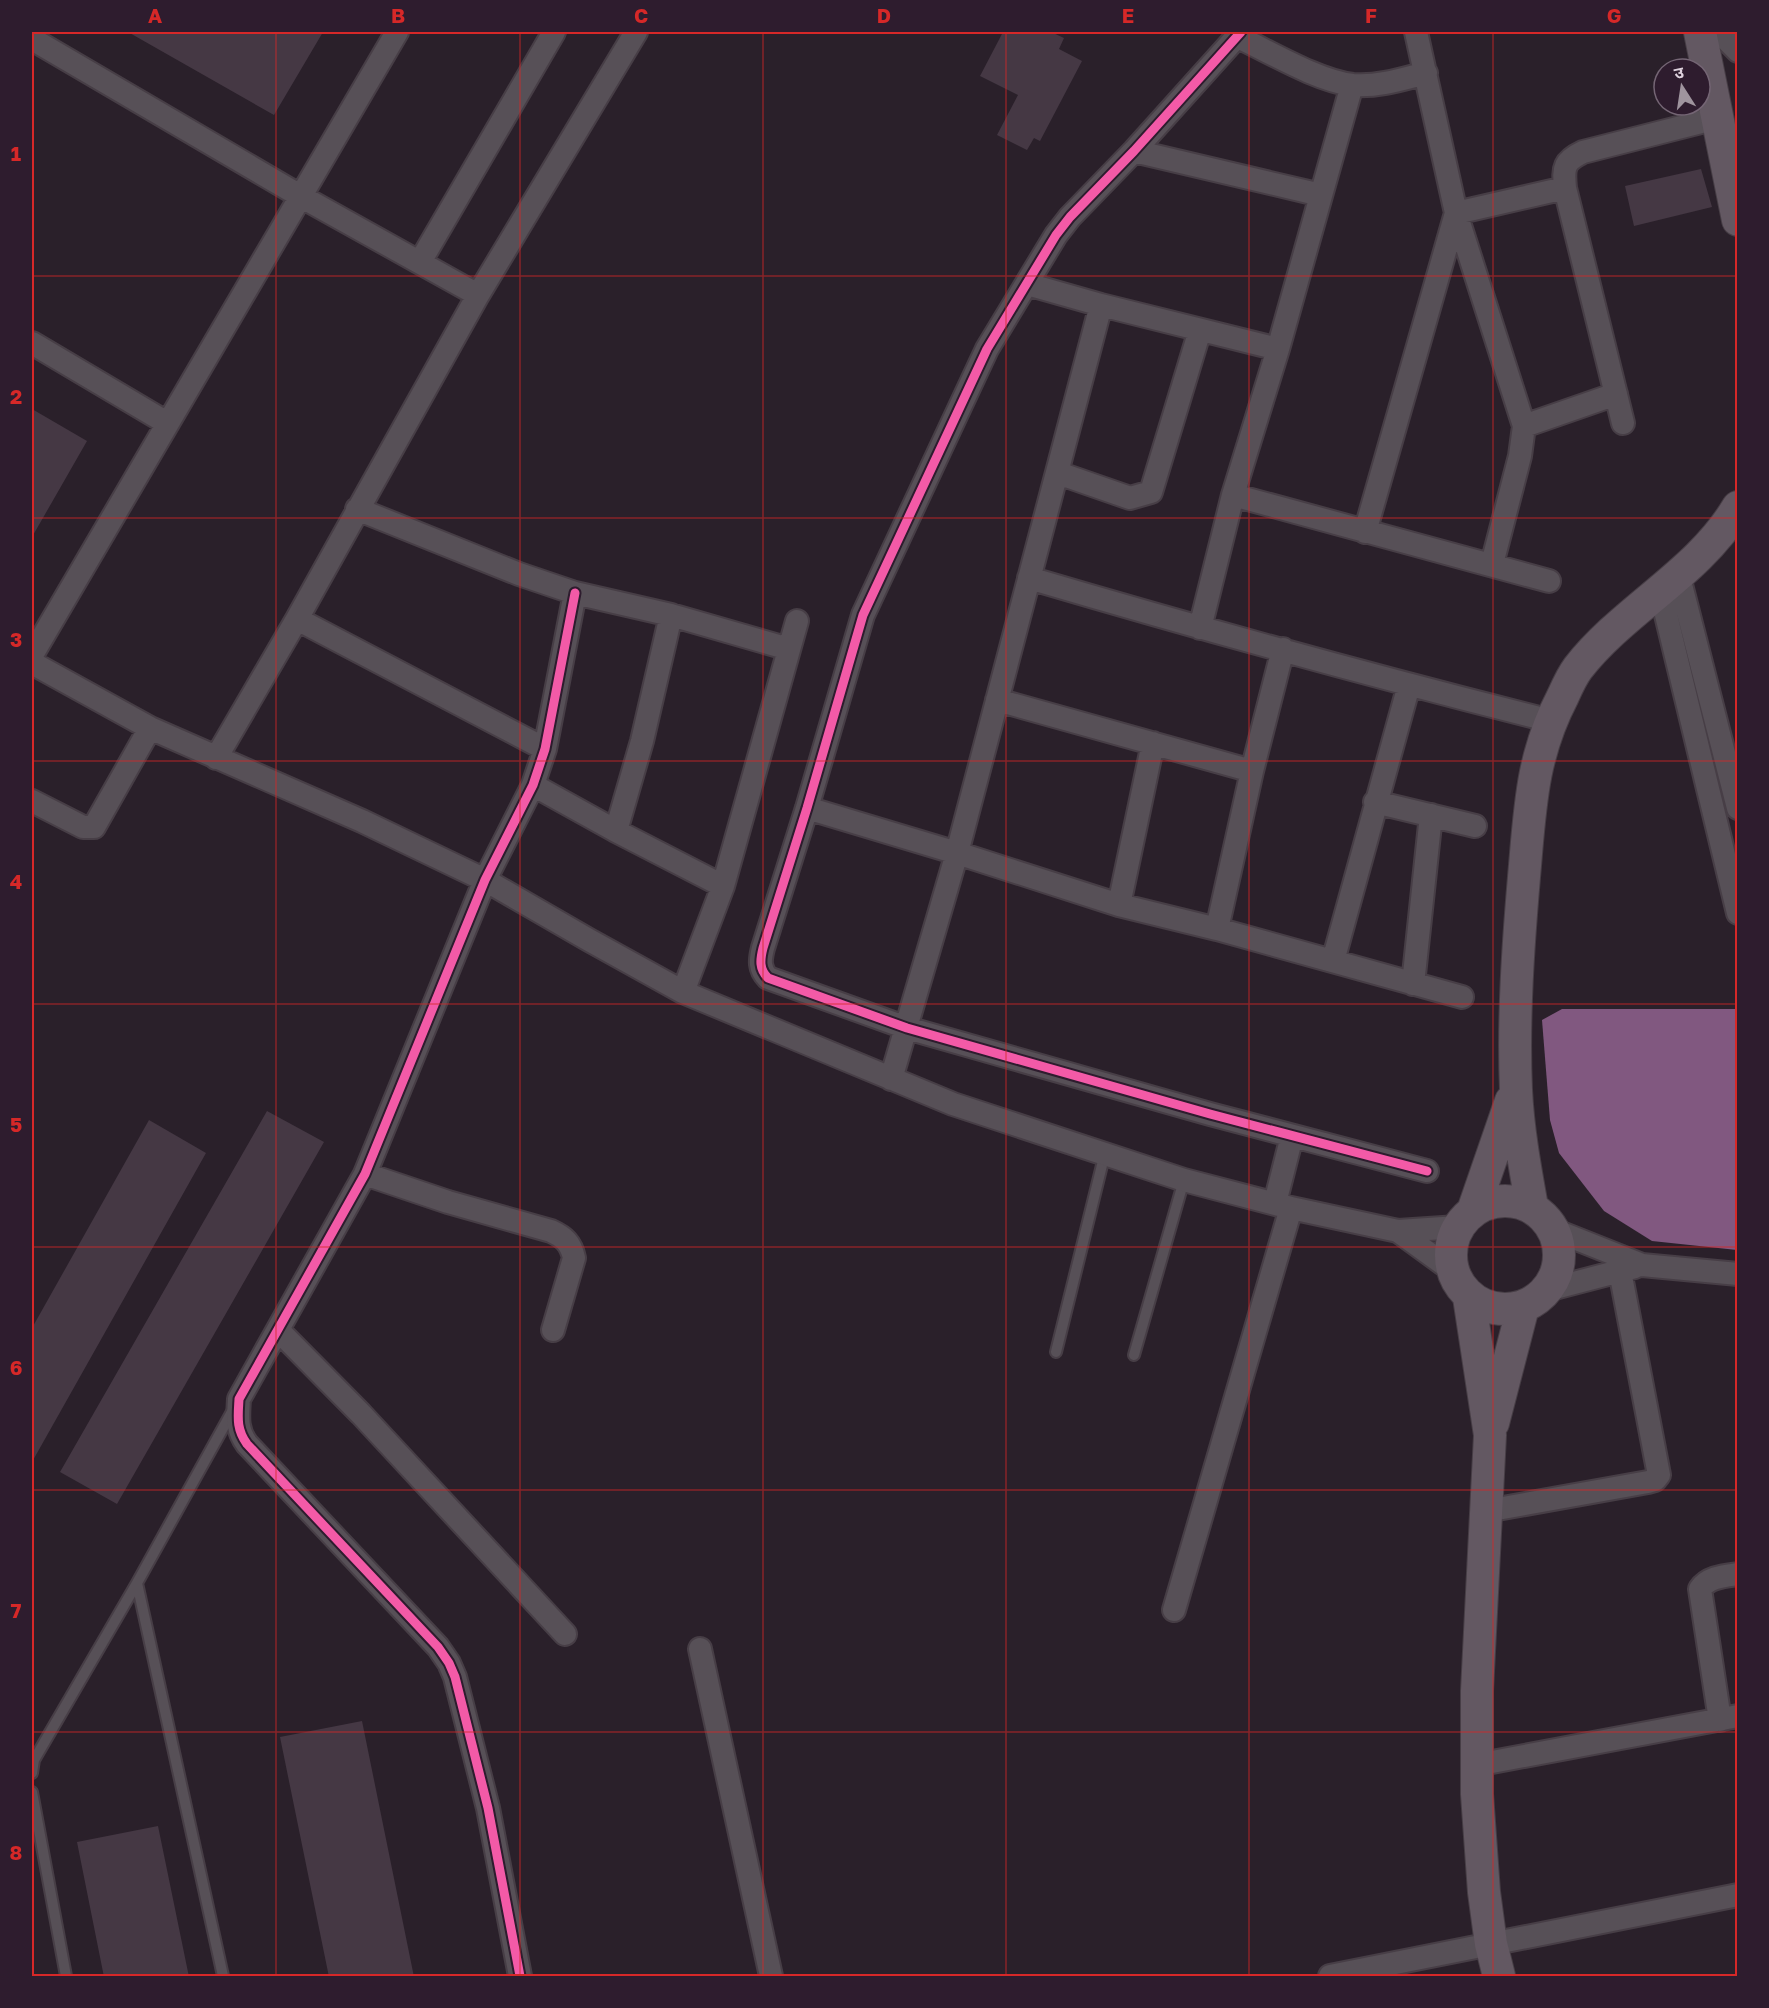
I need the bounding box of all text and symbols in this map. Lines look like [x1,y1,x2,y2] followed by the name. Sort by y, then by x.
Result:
[148,3,162,27] text: A
[391,3,405,27] text: B
[634,3,648,27] text: C
[877,3,891,27] text: D
[1122,3,1134,27] text: E
[1365,3,1377,27] text: F
[1607,3,1621,27] text: G
[1652,57,1712,117] north arrow
[1672,61,1686,83] text: उ
[11,141,21,165] text: 1
[10,384,22,408] text: 2
[10,627,22,651] text: 3
[10,869,22,893] text: 4
[10,1112,22,1136] text: 5
[10,1355,22,1379] text: 6
[11,1598,22,1622] text: 7
[10,1840,22,1864] text: 8

